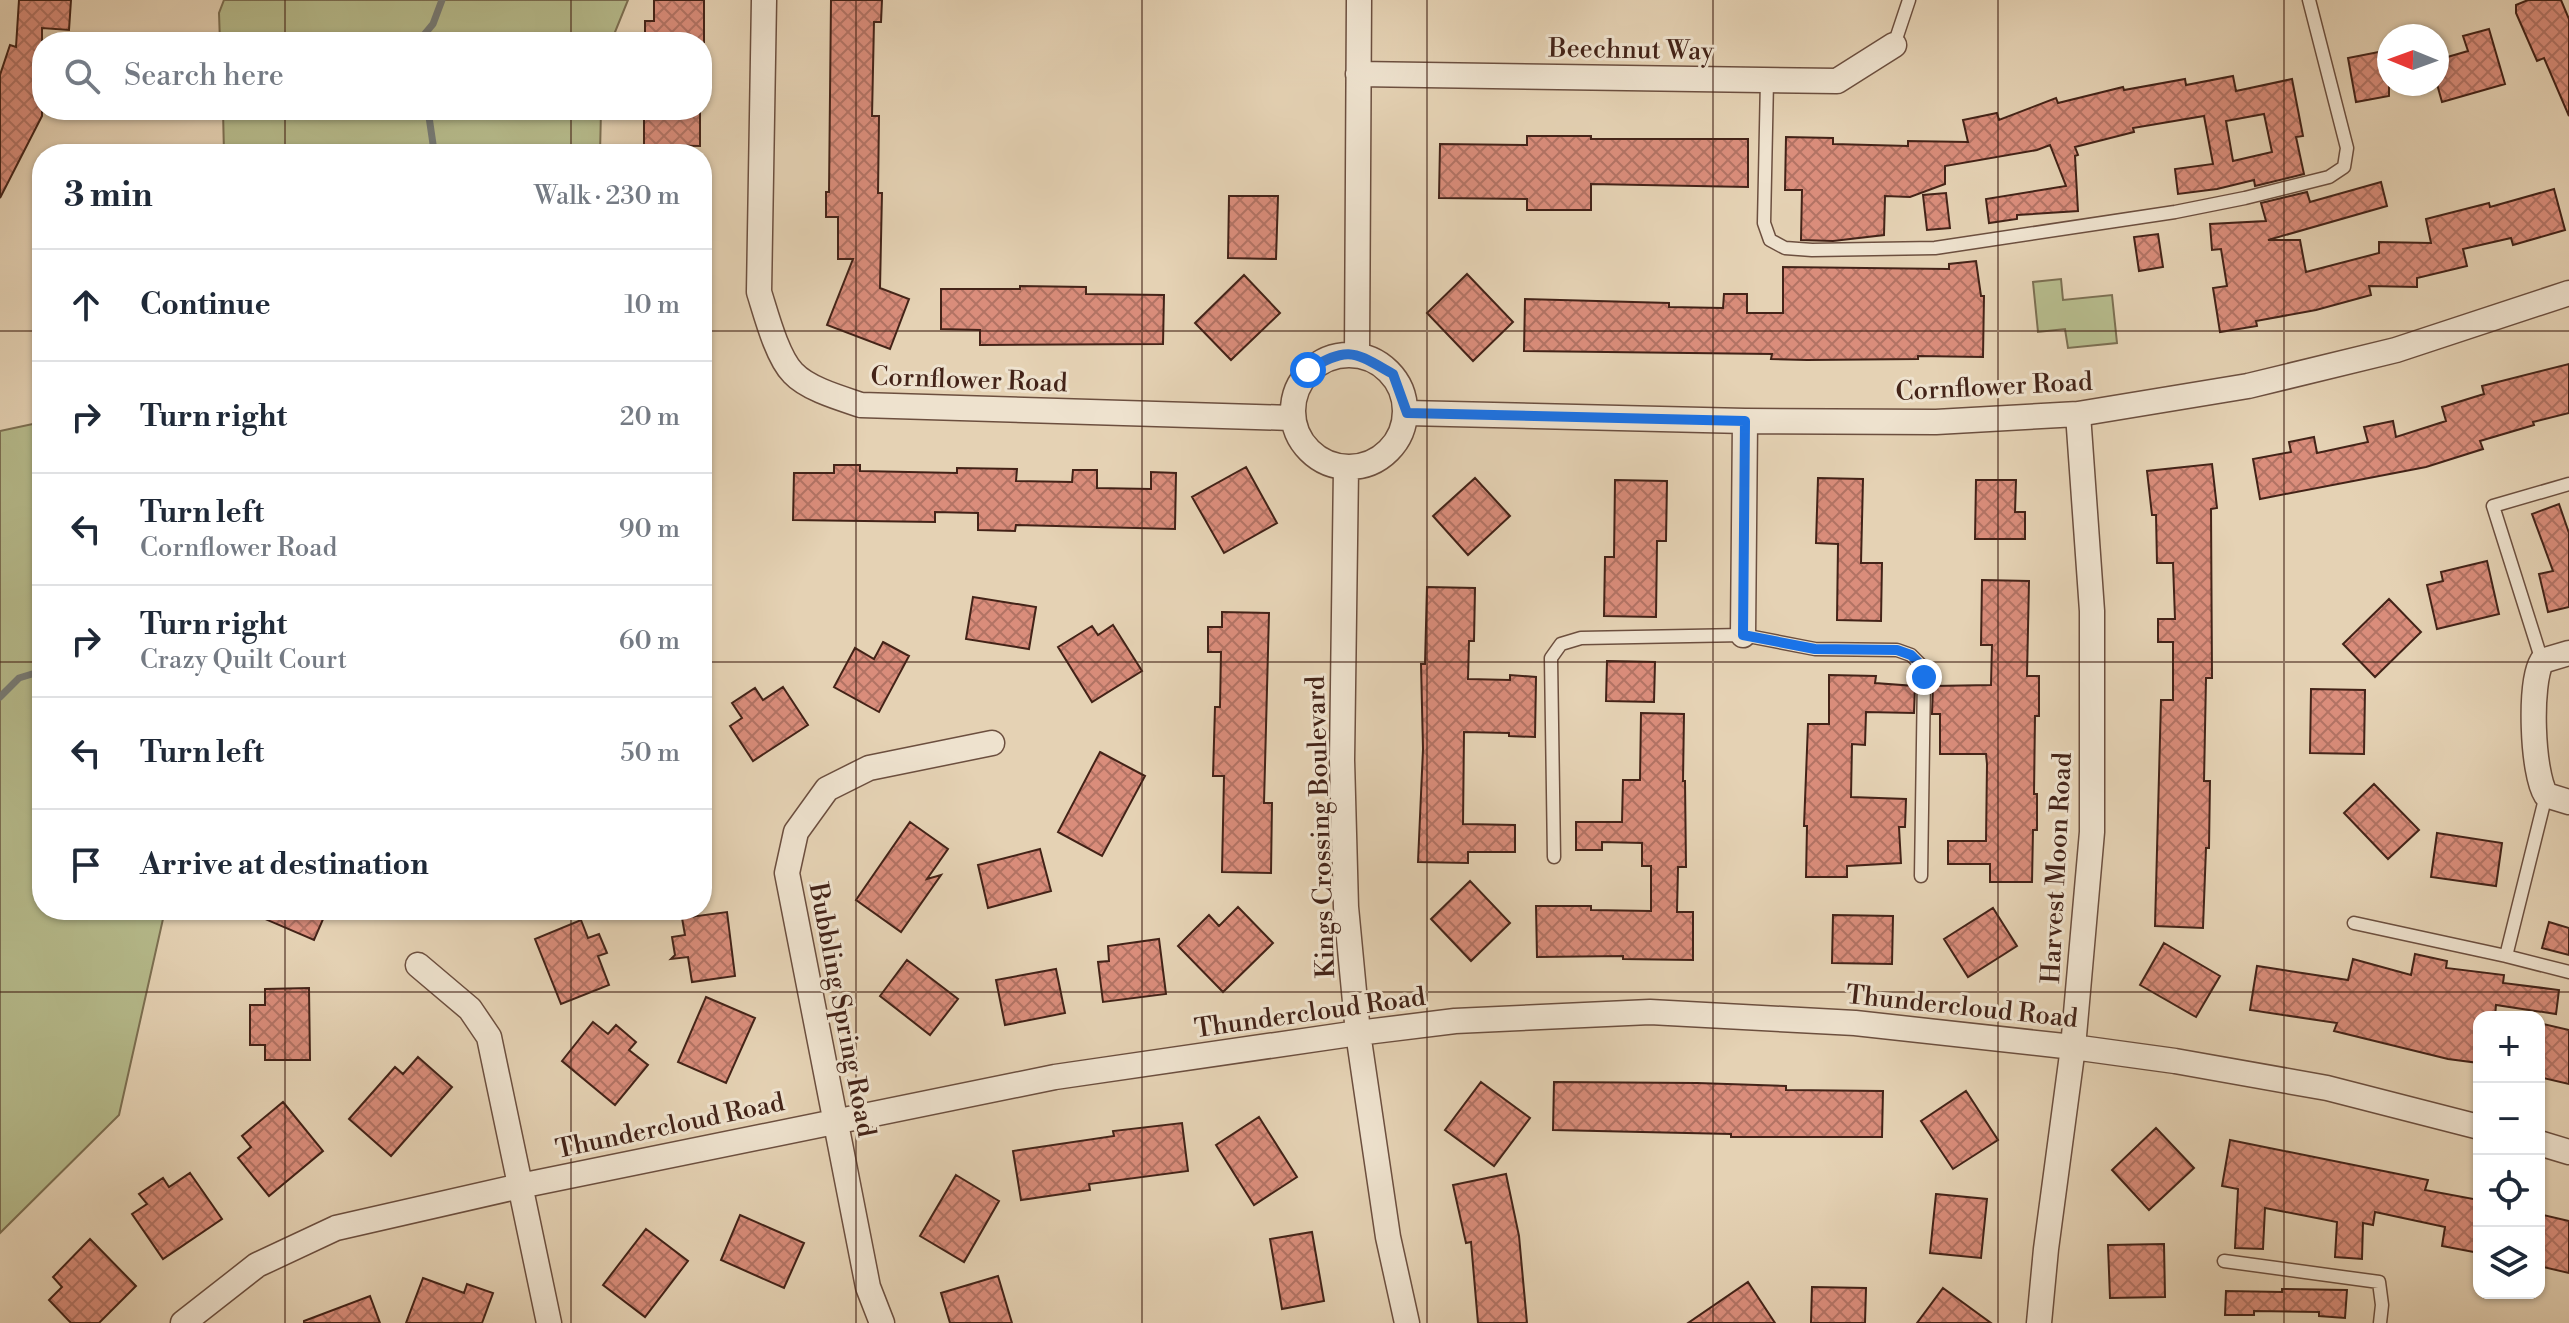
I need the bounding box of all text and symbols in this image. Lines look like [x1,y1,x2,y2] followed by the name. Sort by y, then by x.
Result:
[2377,24,2449,96] north arrow
[32,32,712,120] search box
[1547,33,1714,67] street label: Beechnut Way
[60,54,104,98] icon: search
[124,57,284,95] text: Search here
[64,175,153,217] text: 3 min
[534,180,680,212] text: Walk · 230 m
[64,283,108,327] icon: ahead
[140,286,271,324] text: Continue
[624,289,680,321] text: 10 m
[1290,352,1326,388] route start
[870,361,1068,399] street label: Cornflower Road
[1895,366,2094,408] street label: Cornflower Road
[64,395,108,439] icon: right
[140,398,287,436] text: Turn right
[620,401,680,433] text: 20 m
[140,494,264,532] text: Turn left
[64,507,108,551] icon: left
[619,513,680,545] text: 90 m
[140,532,337,564] text: Cornflower Road
[140,606,287,644] text: Turn right
[64,619,108,663] icon: right
[619,625,680,657] text: 60 m
[140,644,347,676] text: Crazy Quilt Court
[1906,659,1942,695] route end
[1300,675,1342,979] street label: Kings Crossing Boulevard
[64,731,108,775] icon: left
[140,734,264,772] text: Turn left
[620,737,680,769] text: 50 m
[2035,751,2079,984] street label: Harvest Moon Road
[64,843,108,887] icon: arrive
[140,846,429,884] text: Arrive at destination
[801,879,882,1140] street label: Bubbling Spring Road
[1845,979,2080,1035] street label: Thundercloud Road
[1192,981,1428,1045] street label: Thundercloud Road
[2473,1011,2545,1299] map controls
[2473,1011,2545,1083] button: +
[2473,1083,2545,1155] button: −
[553,1086,787,1166] street label: Thundercloud Road
[2473,1155,2545,1227] button: locate
[2473,1227,2545,1299] button: layers

